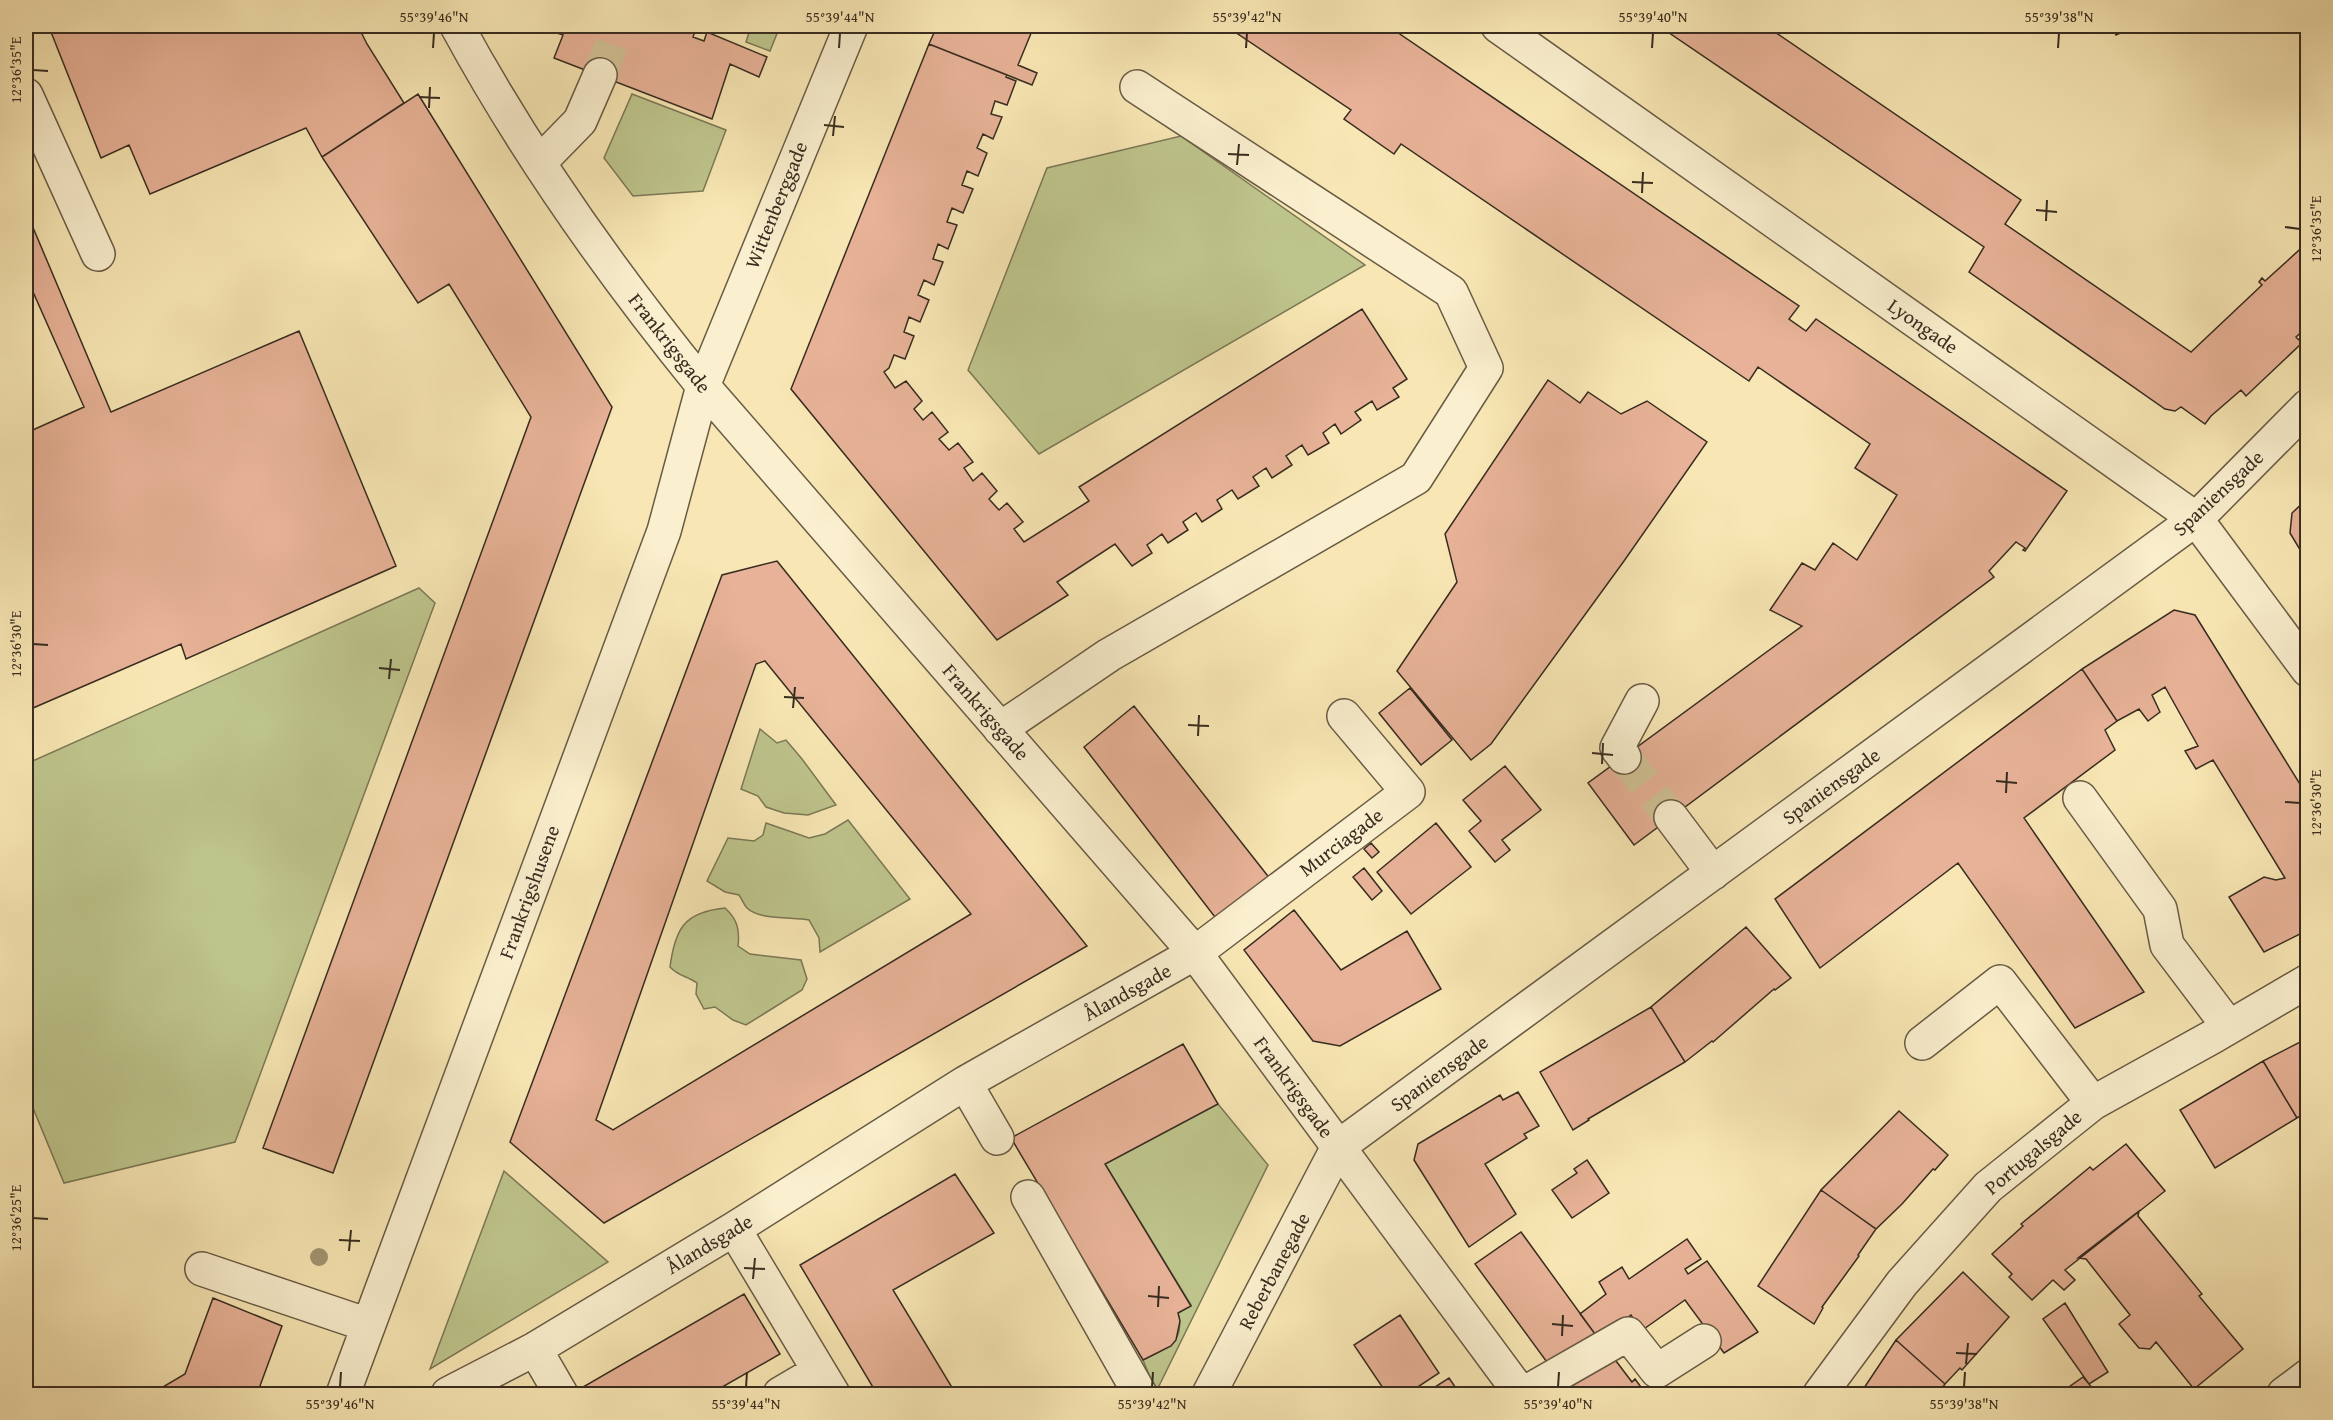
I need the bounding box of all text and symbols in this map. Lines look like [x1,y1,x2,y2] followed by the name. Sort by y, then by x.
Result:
[400,6,469,27] text: 55°39'46"N
[806,6,875,27] text: 55°39'44"N
[1213,6,1282,27] text: 55°39'42"N
[1619,6,1688,27] text: 55°39'40"N
[2025,6,2094,27] text: 55°39'38"N
[5,36,26,103] text: 12°36'35"E
[737,137,814,273] street label: Wittenberggade
[2305,195,2326,262] text: 12°36'35"E
[622,287,719,399] street label: Frankrigsgade
[1882,291,1964,360] street label: Lyongade
[2166,443,2270,542] street label: Spaniensgade
[5,610,26,677] text: 12°36'30"E
[936,657,1037,766] street label: Frankrigsgade
[1776,740,1886,831] street label: Spaniensgade
[2305,769,2326,836] text: 12°36'30"E
[1293,800,1389,883] street label: Murciagade
[491,821,566,963] street label: Frankrigshusene
[1078,955,1176,1028] street label: Ålandsgade
[1384,1027,1494,1118] street label: Spaniensgade
[1247,1030,1341,1144] street label: Frankrigsgade
[1978,1102,2088,1201] street label: Portugalsgade
[5,1184,26,1251] text: 12°36'25"E
[660,1206,758,1281] street label: Ålandsgade
[1231,1207,1317,1334] street label: Reberbanegade
[306,1393,375,1414] text: 55°39'46"N
[712,1393,781,1414] text: 55°39'44"N
[1118,1393,1187,1414] text: 55°39'42"N
[1524,1393,1593,1414] text: 55°39'40"N
[1930,1393,1999,1414] text: 55°39'38"N

